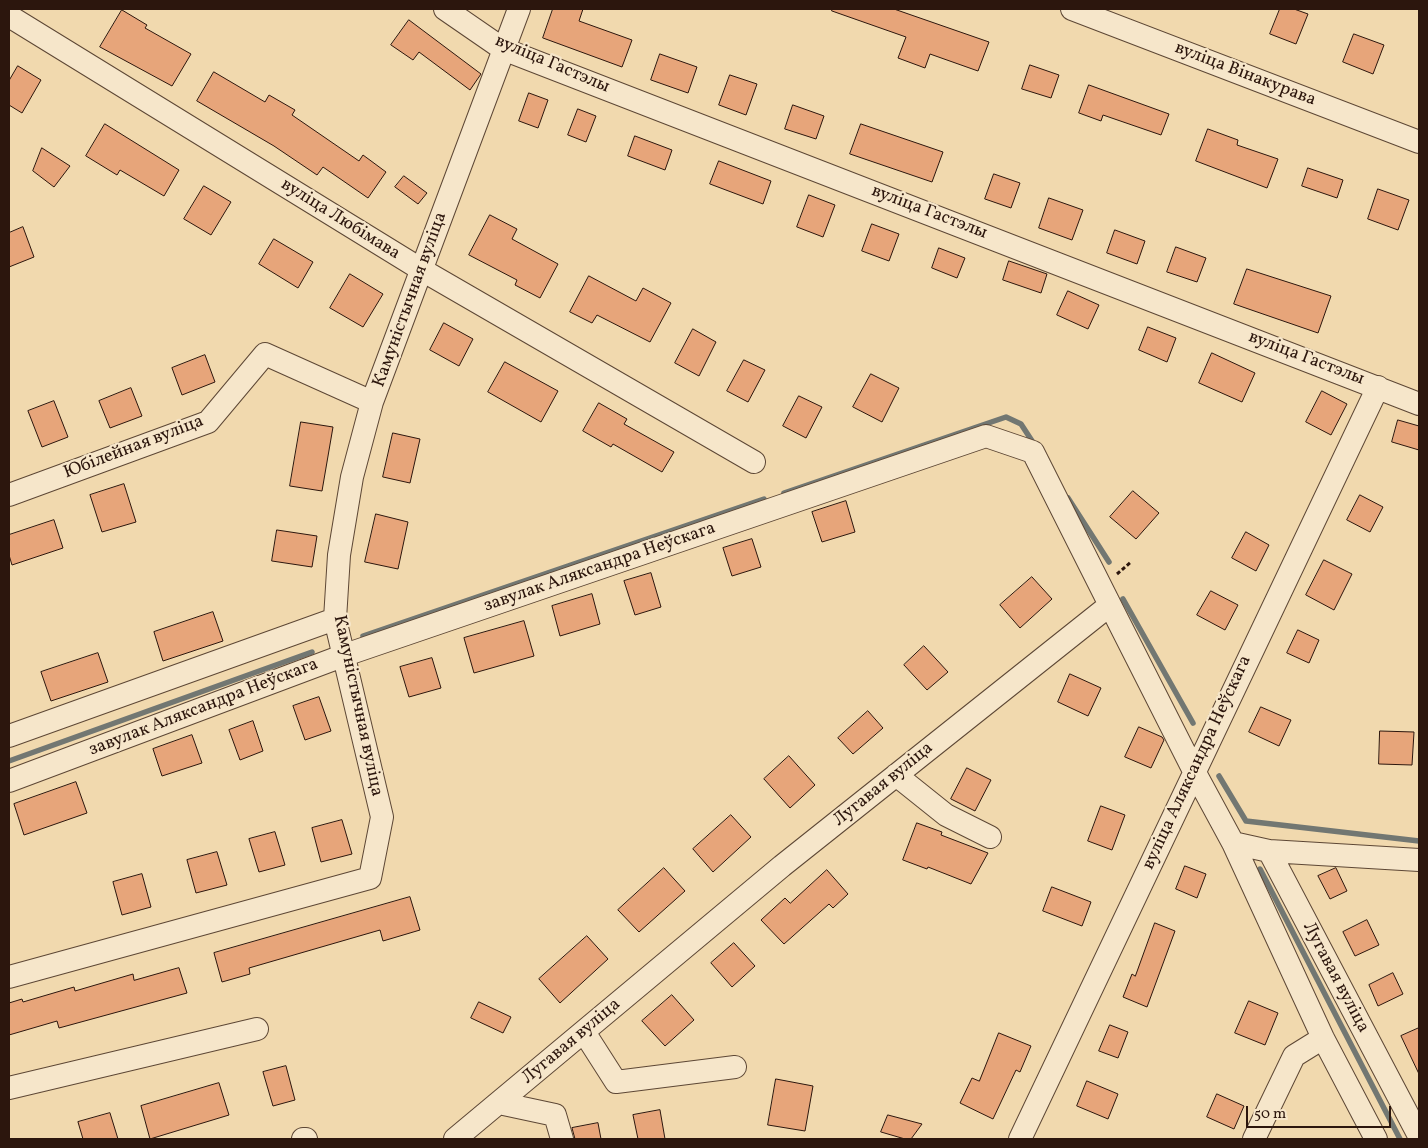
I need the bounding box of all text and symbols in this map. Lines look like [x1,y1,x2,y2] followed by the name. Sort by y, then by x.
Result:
[491,31,613,99] street label: вуліца Гастэлы
[1171,38,1319,112] street label: вуліца Вінакурава
[276,175,404,265] street label: вуліца Любімава
[868,181,990,245] street label: вуліца Гастэлы
[369,210,453,390] street label: Камуністычная вуліца
[1245,327,1367,391] street label: вуліца Гастэлы
[61,411,207,485] street label: Юбілейная вуліца
[481,518,719,618] street label: завулак Аляксандра Неўскага
[327,613,387,799] street label: Камуністычная вуліца
[1139,653,1257,873] street label: вуліца Аляксандра Неўскага
[86,654,322,762] street label: завулак Аляксандра Неўскага
[830,738,938,832] street label: Лугавая вуліца
[1297,919,1373,1037] street label: Лугавая вуліца
[518,994,626,1090] street label: Лугавая вуліца
[1248,1096,1393,1128] scale bar
[1254,1104,1286,1125] text: 50 m

